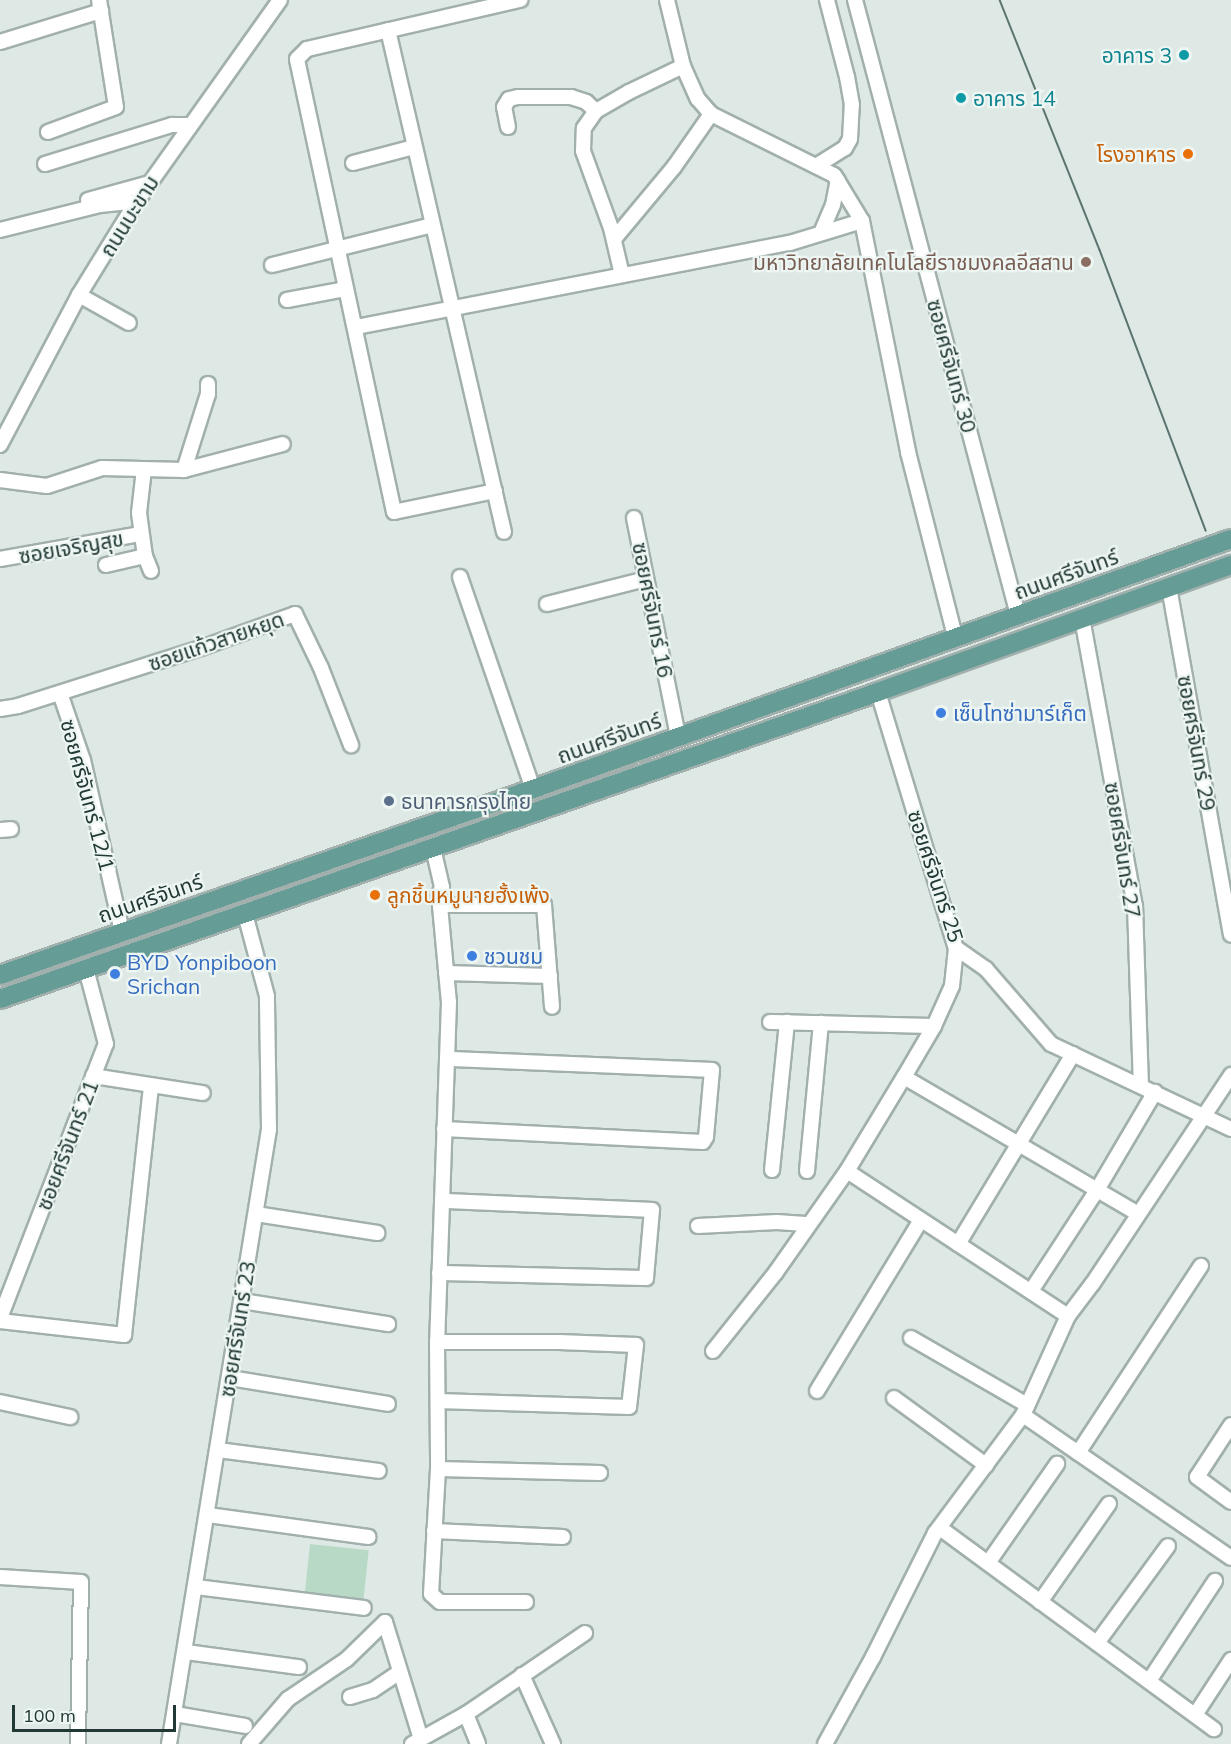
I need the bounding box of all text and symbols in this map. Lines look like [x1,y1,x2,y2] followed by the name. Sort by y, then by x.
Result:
[1102,42,1172,68] place label: อาคาร 3
[1177,48,1191,62] marker: อาคาร 3
[973,85,1056,111] place label: อาคาร 14
[954,91,968,105] marker: อาคาร 14
[1097,141,1176,167] place label: โรงอาหาร
[1181,147,1195,161] marker: โรงอาหาร
[94,171,164,261] street label: ถนนบะขาม
[753,249,1074,275] place label: มหาวิทยาลัยเทคโนโลยีราชมงคลอีสสาน
[1079,255,1093,269] marker: มหาวิทยาลัยเทคโนโลยีราชมงคลอีสสาน
[922,296,982,436] street label: ซอยศรีจันทร์ 30
[17,525,125,569] street label: ซอยเจริญสุข
[628,540,678,680] street label: ซอยศรีจันทร์ 16
[1011,544,1121,604] street label: ถนนศรีจันทร์
[145,606,287,676] street label: ซอยแก้วสายหยุด
[1173,673,1221,813] street label: ซอยศรีจันทร์ 29
[953,700,1087,726] place label: เซ็นโทซ่ามาร์เก็ต
[934,706,948,720] marker: เซ็นโทซ่ามาร์เก็ต
[554,708,664,768] street label: ถนนศรีจันทร์
[56,716,120,874] street label: ซอยศรีจันทร์ 12/1
[1100,780,1146,920] street label: ซอยศรีจันทร์ 27
[401,788,531,814] place label: ธนาคารกรุงไทย
[382,794,396,808] marker: ธนาคารกรุงไทย
[903,807,969,945] street label: ซอยศรีจันทร์ 25
[94,868,206,928] street label: ถนนศรีจันทร์
[387,882,550,908] place label: ลูกชิ้นหมูนายฮั้งเพ้ง
[368,888,382,902] marker: ลูกชิ้นหมูนายฮั้งเพ้ง
[484,943,543,969] place label: ชวนชม
[127,949,277,999] place label: BYD Yonpiboon Srichan
[465,949,479,963] marker: ชวนชม
[108,967,122,981] marker: BYD Yonpiboon Srichan
[31,1076,103,1214] street label: ซอยศรีจันทร์ 21
[214,1259,260,1399] street label: ซอยศรีจันทร์ 23
[15,1693,178,1731] scale bar
[23,1704,76,1727] text: 100 m

